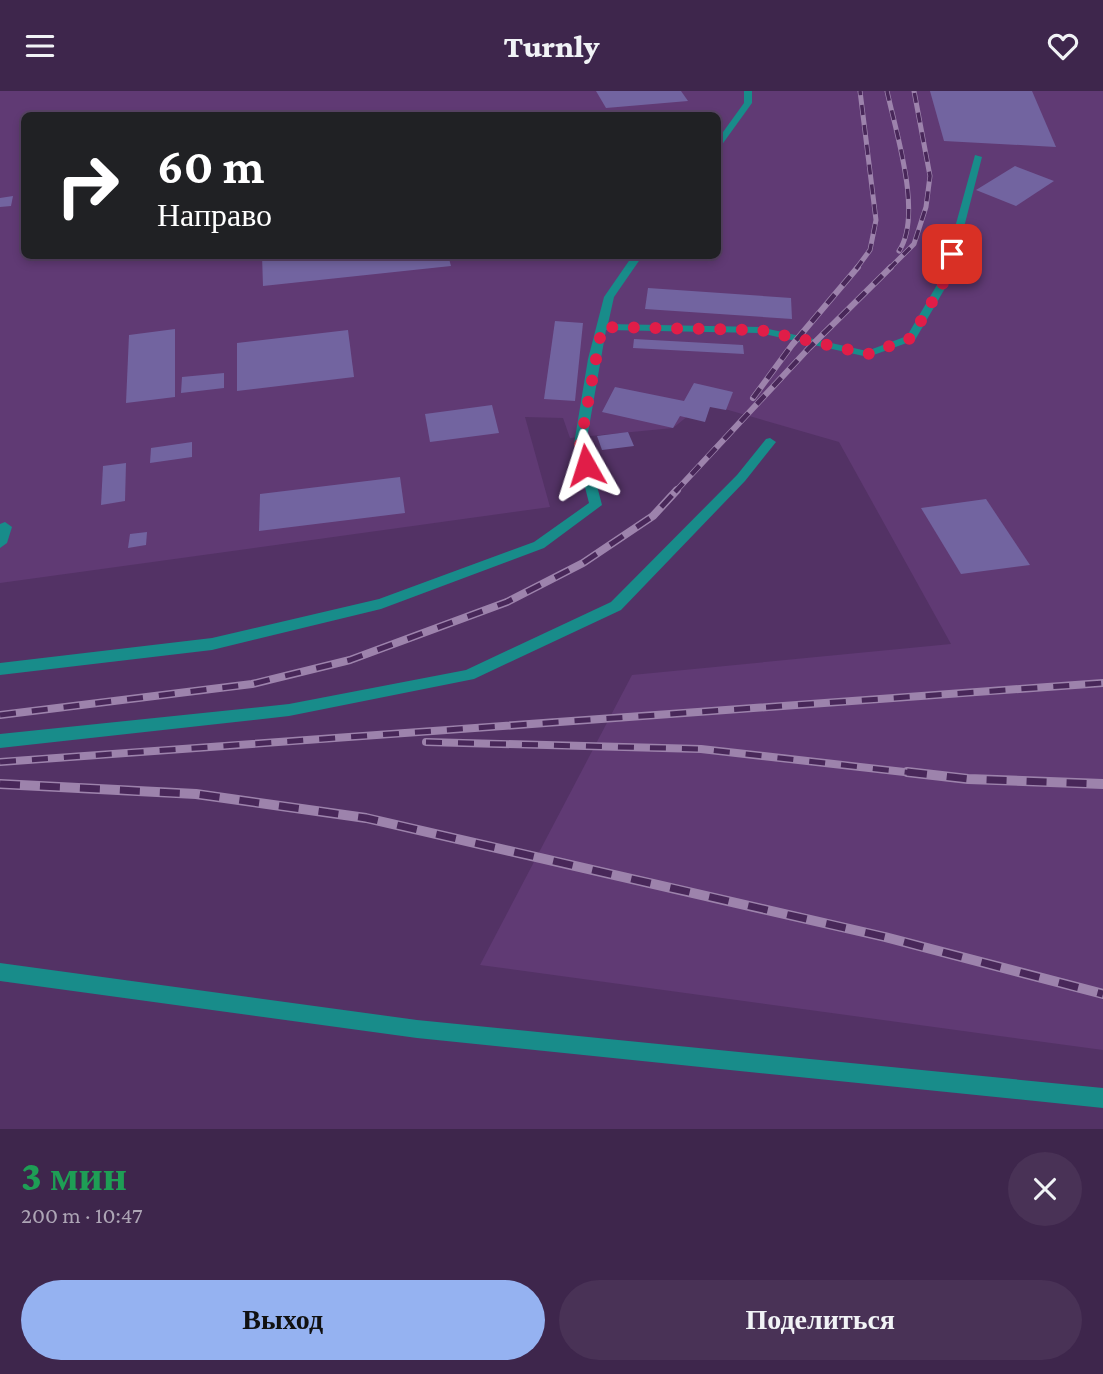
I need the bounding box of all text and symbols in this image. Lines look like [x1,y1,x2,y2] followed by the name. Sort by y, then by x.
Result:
[21,27,59,65] icon: menu
[1044,27,1082,65] icon: heart
[503,28,600,64] text: Turnly
[157,139,264,194] text: 60 m
[42,140,133,231] icon: right
[157,197,272,233] text: Направо
[922,224,982,284] pin
[933,235,971,273] icon: arrive
[549,428,623,502] position arrow
[21,1152,127,1199] text: 3 мин
[1008,1152,1082,1226] button: close
[21,1202,143,1228] text: 200 m · 10:47
[21,1280,545,1360] button: Выход
[559,1280,1082,1360] button: Поделиться

